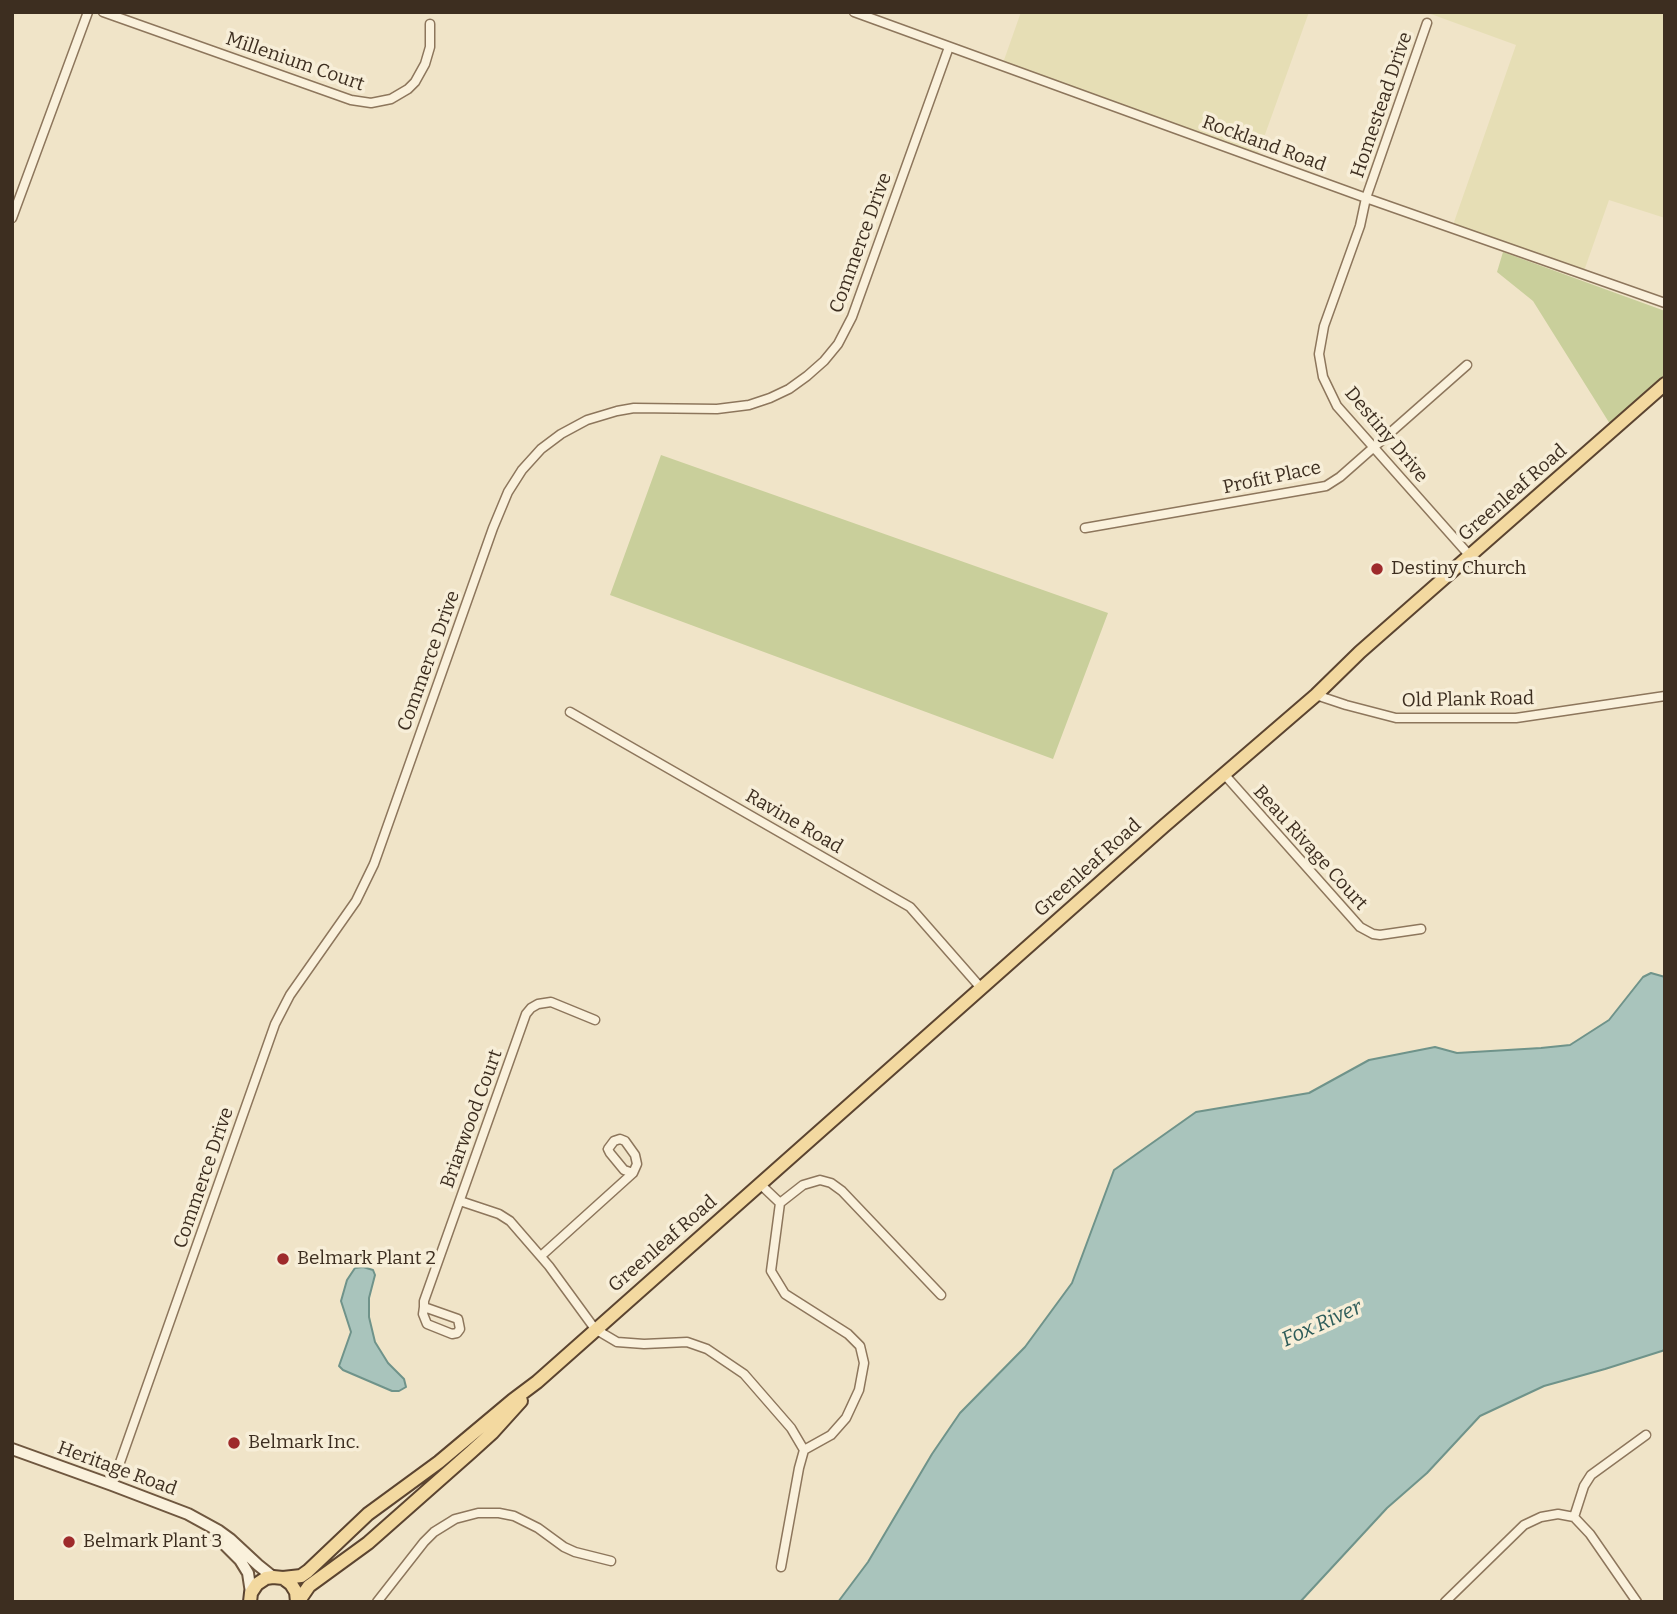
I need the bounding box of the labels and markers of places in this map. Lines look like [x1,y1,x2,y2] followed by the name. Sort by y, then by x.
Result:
[1391,558,1526,580] place label: Destiny Church
[1369,561,1385,577] marker: Destiny Church
[297,1248,436,1270] place label: Belmark Plant 2
[275,1251,291,1267] marker: Belmark Plant 2
[248,1432,360,1454] place label: Belmark Inc.
[226,1435,242,1451] marker: Belmark Inc.
[83,1531,222,1553] place label: Belmark Plant 3
[61,1534,77,1550] marker: Belmark Plant 3

